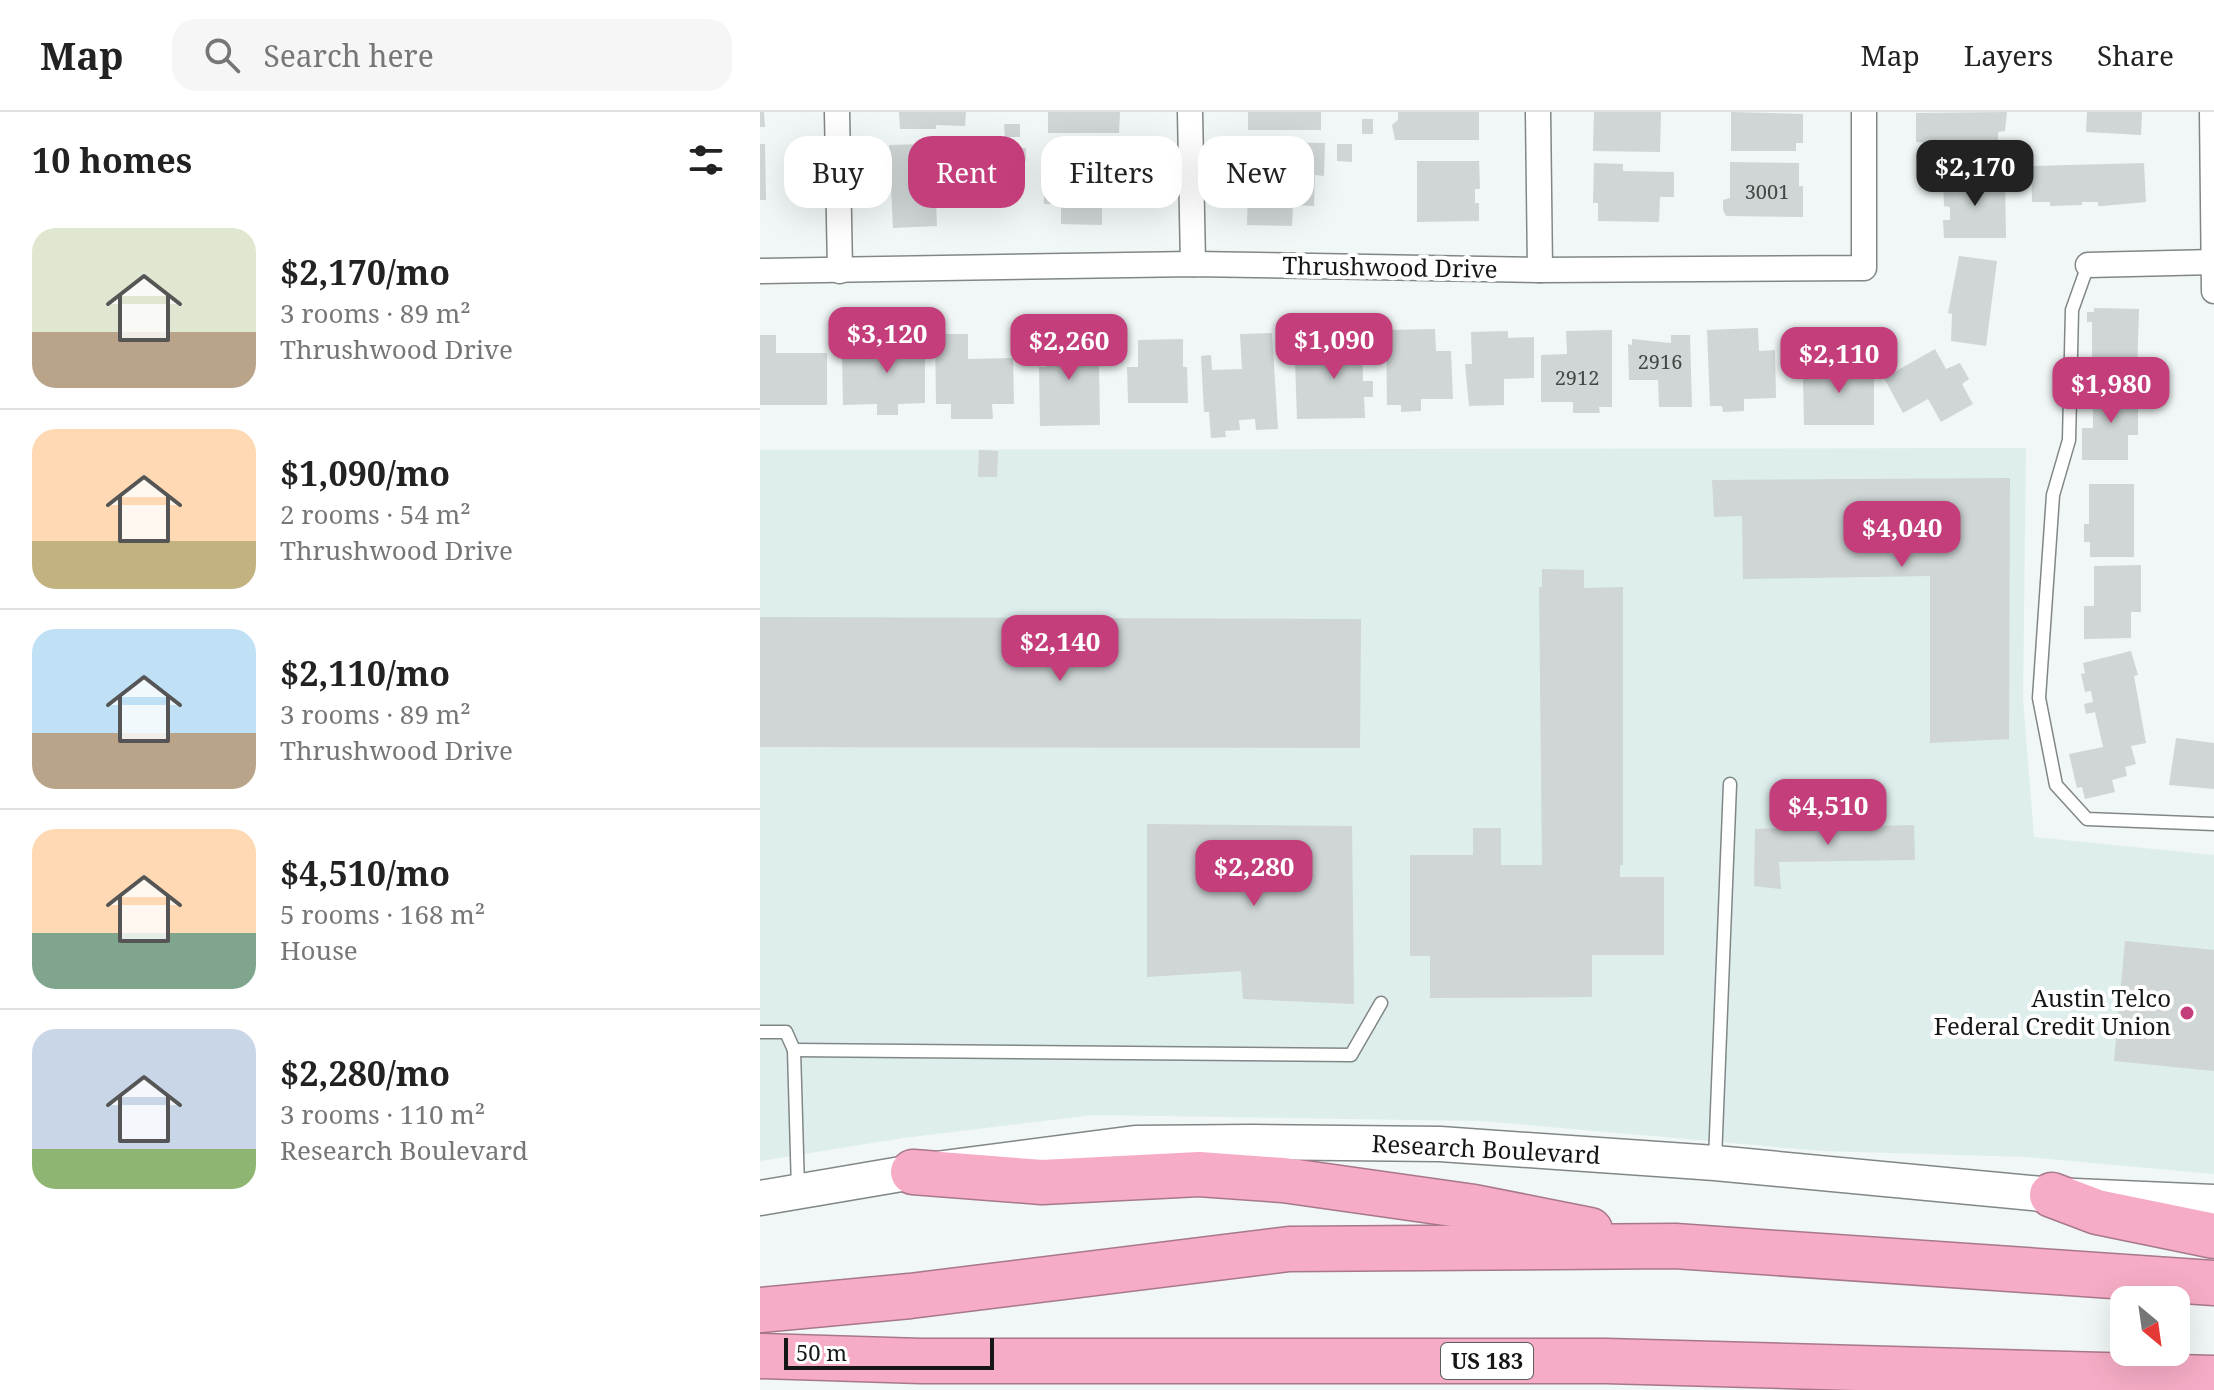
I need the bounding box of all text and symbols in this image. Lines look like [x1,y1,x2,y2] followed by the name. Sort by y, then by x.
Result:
[172,19,732,91] search box
[40,29,124,81] text: Map
[200,33,244,77] icon: search
[264,35,434,76] text: Search here
[1861,36,1920,74] text: Map
[1964,36,2053,74] text: Layers
[2097,36,2174,74] text: Share
[784,136,892,208] chip: Buy
[908,136,1025,208] chip: Rent
[1041,136,1182,208] chip: Filters
[1198,136,1314,208] chip: New
[32,137,192,183] text: 10 homes
[684,138,728,182] icon: filters
[1910,140,2040,208] pin: $2,170
[1934,148,2016,184] text: $2,170
[1745,178,1789,205] house number: 3001
[1282,248,1498,285] street label: Thrushwood Drive
[280,249,450,295] text: $2,170/mo
[96,260,192,356] icon: home
[280,295,471,331] text: 3 rooms · 89 m²
[822,307,952,375] pin: $3,120
[1269,313,1399,381] pin: $1,090
[1004,314,1134,382] pin: $2,260
[846,315,928,351] text: $3,120
[1293,321,1375,357] text: $1,090
[1028,322,1110,358] text: $2,260
[1774,327,1904,395] pin: $2,110
[280,331,513,367] text: Thrushwood Drive
[1798,335,1880,371] text: $2,110
[1638,348,1682,375] house number: 2916
[2046,357,2176,425] pin: $1,980
[1555,364,1599,391] house number: 2912
[2070,365,2152,401] text: $1,980
[280,450,450,496] text: $1,090/mo
[96,461,192,557] icon: home
[280,496,471,532] text: 2 rooms · 54 m²
[1837,501,1967,569] pin: $4,040
[1861,509,1943,545] text: $4,040
[280,532,513,568] text: Thrushwood Drive
[995,615,1125,683] pin: $2,140
[1019,623,1101,659] text: $2,140
[280,650,450,696] text: $2,110/mo
[96,661,192,757] icon: home
[280,696,471,732] text: 3 rooms · 89 m²
[280,732,513,768] text: Thrushwood Drive
[1763,779,1893,847] pin: $4,510
[1787,787,1869,823] text: $4,510
[1189,840,1319,908] pin: $2,280
[1213,848,1295,884] text: $2,280
[280,850,450,896] text: $4,510/mo
[96,861,192,957] icon: home
[280,896,485,932] text: 5 rooms · 168 m²
[280,932,358,968] text: House
[1934,981,2171,1042] place label: Austin Telco Federal Credit Union
[2178,1004,2196,1022] marker: Austin Telco Federal Credit Union
[280,1050,450,1096] text: $2,280/mo
[96,1061,192,1157] icon: home
[280,1096,485,1132] text: 3 rooms · 110 m²
[1371,1126,1601,1171] street label: Research Boulevard
[280,1132,528,1168] text: Research Boulevard
[2110,1286,2190,1366] north arrow
[2110,1286,2190,1366] map controls
[784,1334,994,1370] scale bar
[796,1337,847,1367] text: 50 m
[1441,1343,1533,1379] road number: US 183

